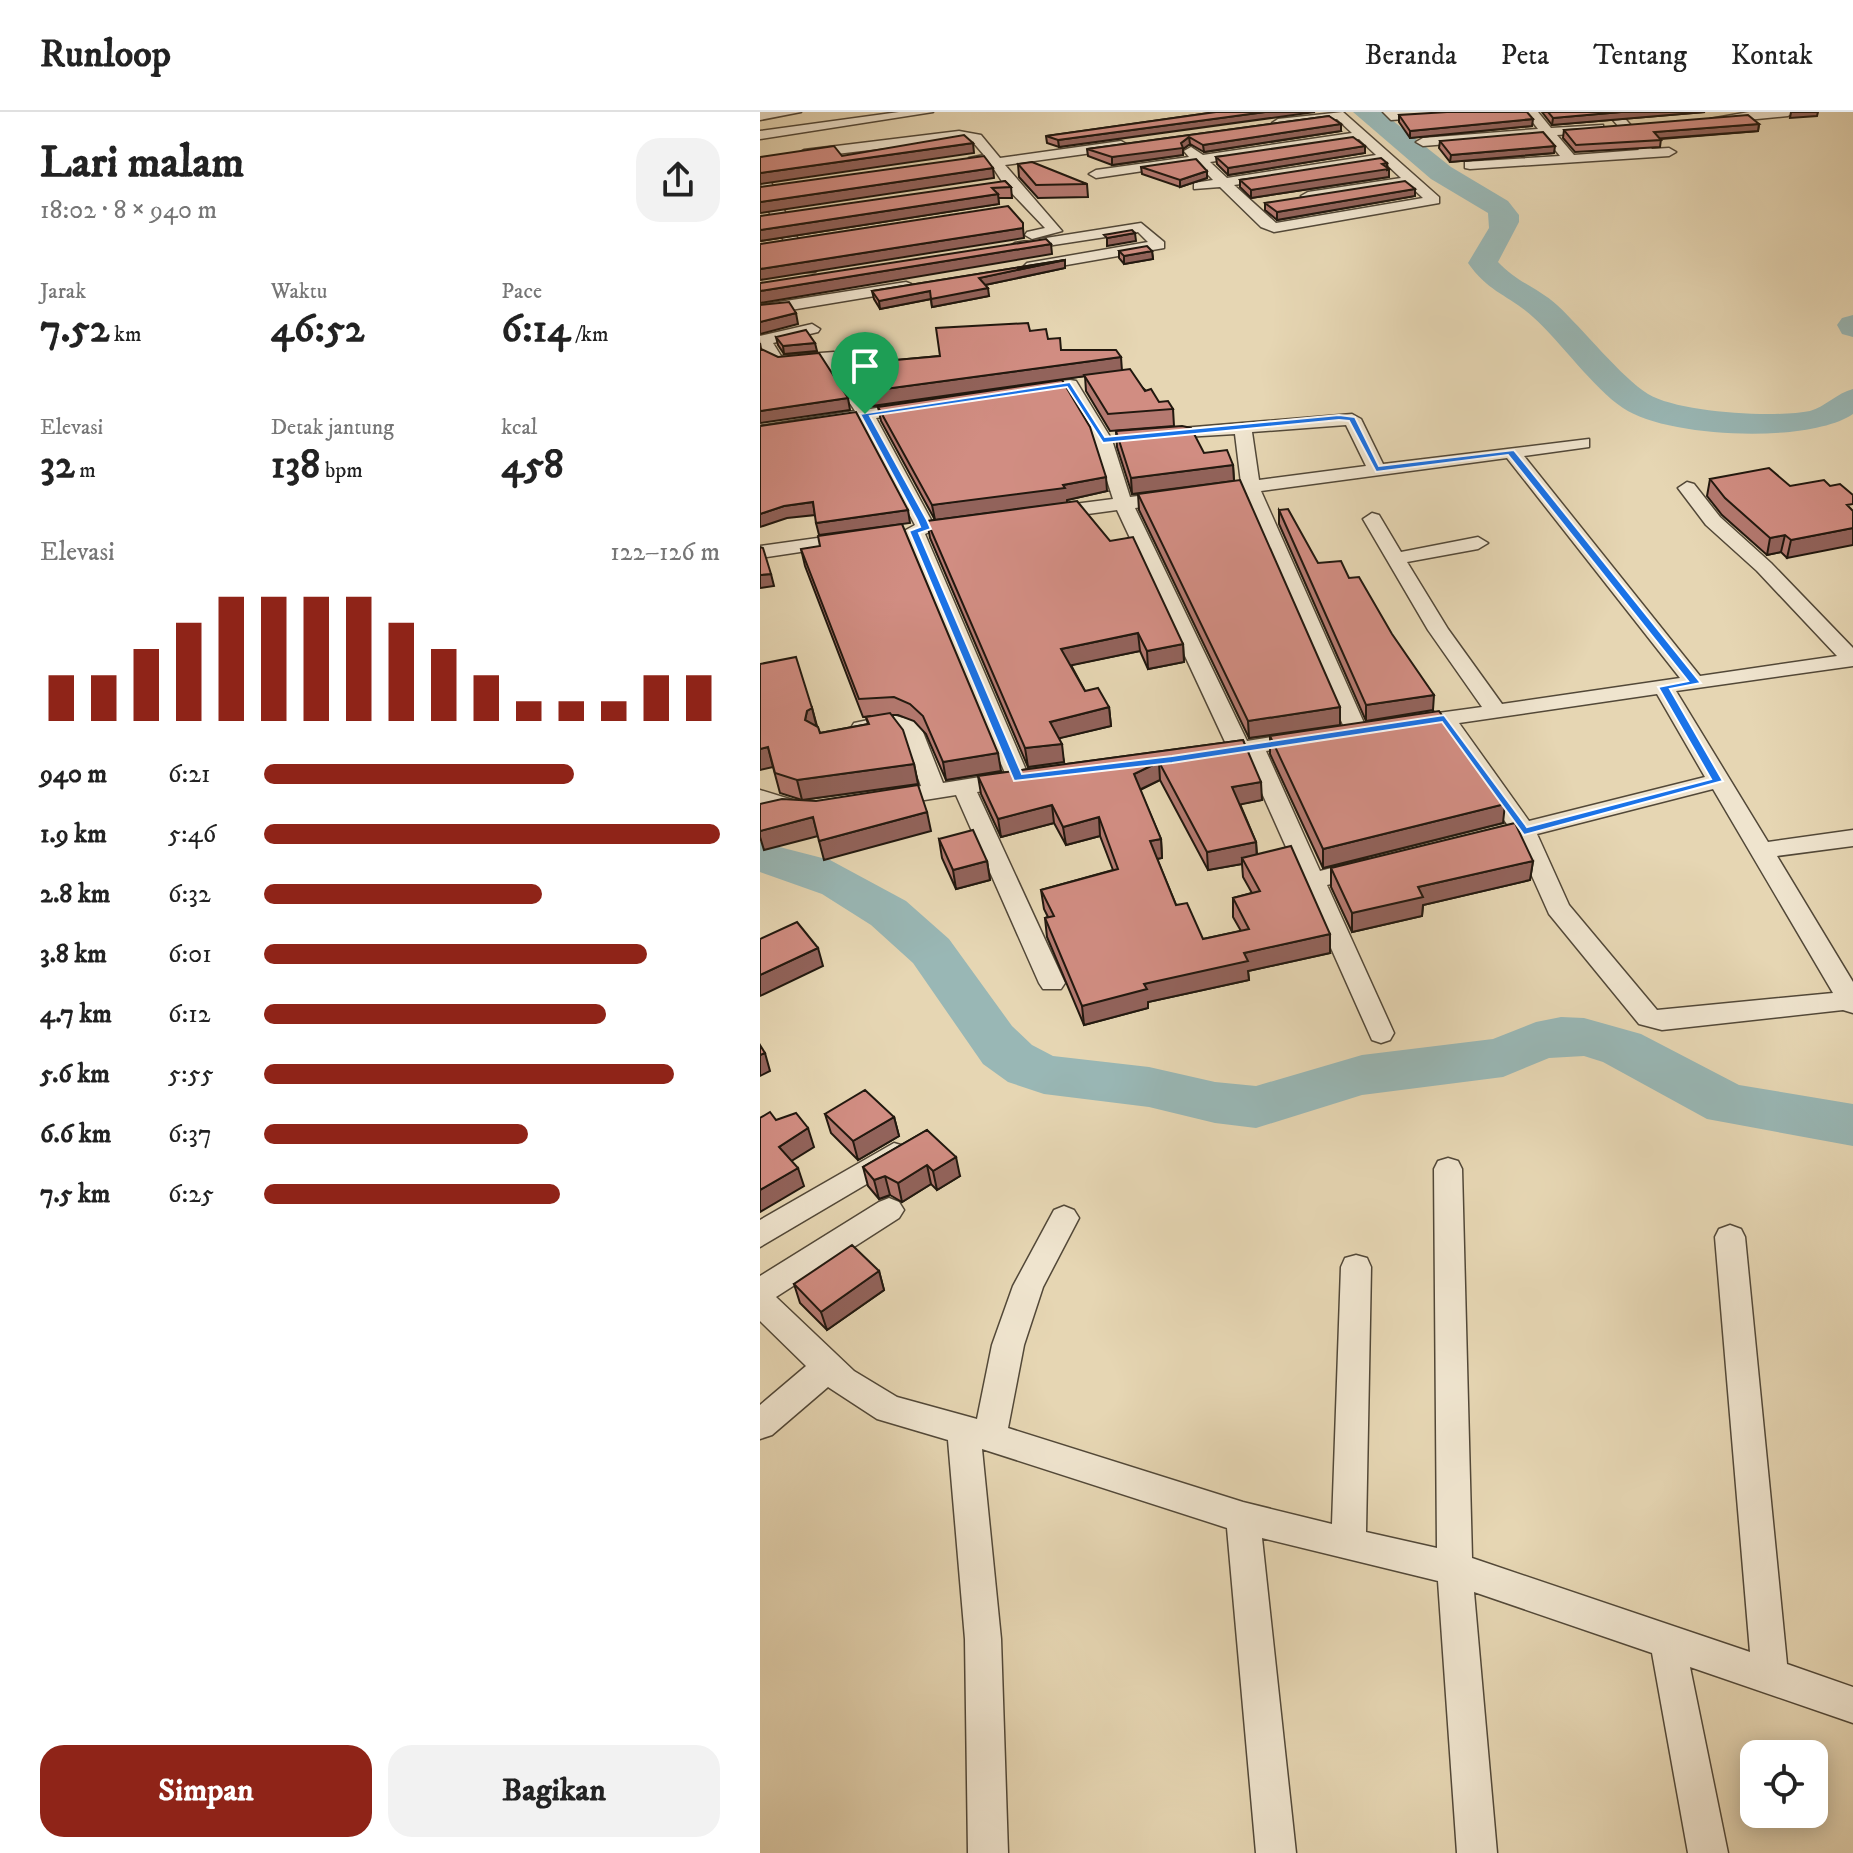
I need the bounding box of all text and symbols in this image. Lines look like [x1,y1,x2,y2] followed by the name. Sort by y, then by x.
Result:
[40,31,171,79] text: Runloop
[1365,38,1457,73] text: Beranda
[1501,38,1549,73] text: Peta
[1593,38,1687,73] text: Tentang
[1731,38,1813,73] text: Kontak
[40,136,244,191] text: Lari malam
[636,138,720,222] button: share
[40,194,217,227] text: 18:02 · 8 × 940 m
[40,278,86,305] text: Jarak
[271,278,327,305] text: Waktu
[501,278,542,305] text: Pace
[40,305,109,355] text: 7.52
[271,305,364,355] text: 46:52
[501,305,570,355] text: 6:14
[109,321,142,348] text: km
[570,321,608,348] text: /km
[831,332,899,414] pin
[843,344,887,388] icon: arrive
[40,414,103,441] text: Elevasi
[271,414,394,441] text: Detak jantung
[501,414,537,441] text: kcal
[40,441,75,491] text: 32
[271,441,320,491] text: 138
[501,441,564,491] text: 458
[75,457,96,484] text: m
[320,457,363,484] text: bpm
[40,536,115,569] text: Elevasi
[610,536,720,569] text: 122–126 m
[40,758,107,791] text: 940 m
[168,758,211,791] text: 6:21
[40,818,107,851] text: 1.9 km
[168,818,216,851] text: 5:46
[40,878,110,911] text: 2.8 km
[168,878,211,911] text: 6:32
[40,938,107,971] text: 3.8 km
[168,938,212,971] text: 6:01
[40,998,112,1031] text: 4.7 km
[168,998,211,1031] text: 6:12
[40,1058,110,1091] text: 5.6 km
[168,1058,214,1091] text: 5:55
[40,1118,111,1151] text: 6.6 km
[168,1118,212,1151] text: 6:37
[40,1178,110,1211] text: 7.5 km
[168,1178,214,1211] text: 6:25
[1740,1740,1828,1828] map controls
[1740,1740,1828,1828] button: locate
[40,1745,372,1837] button: Simpan
[388,1745,720,1837] button: Bagikan

